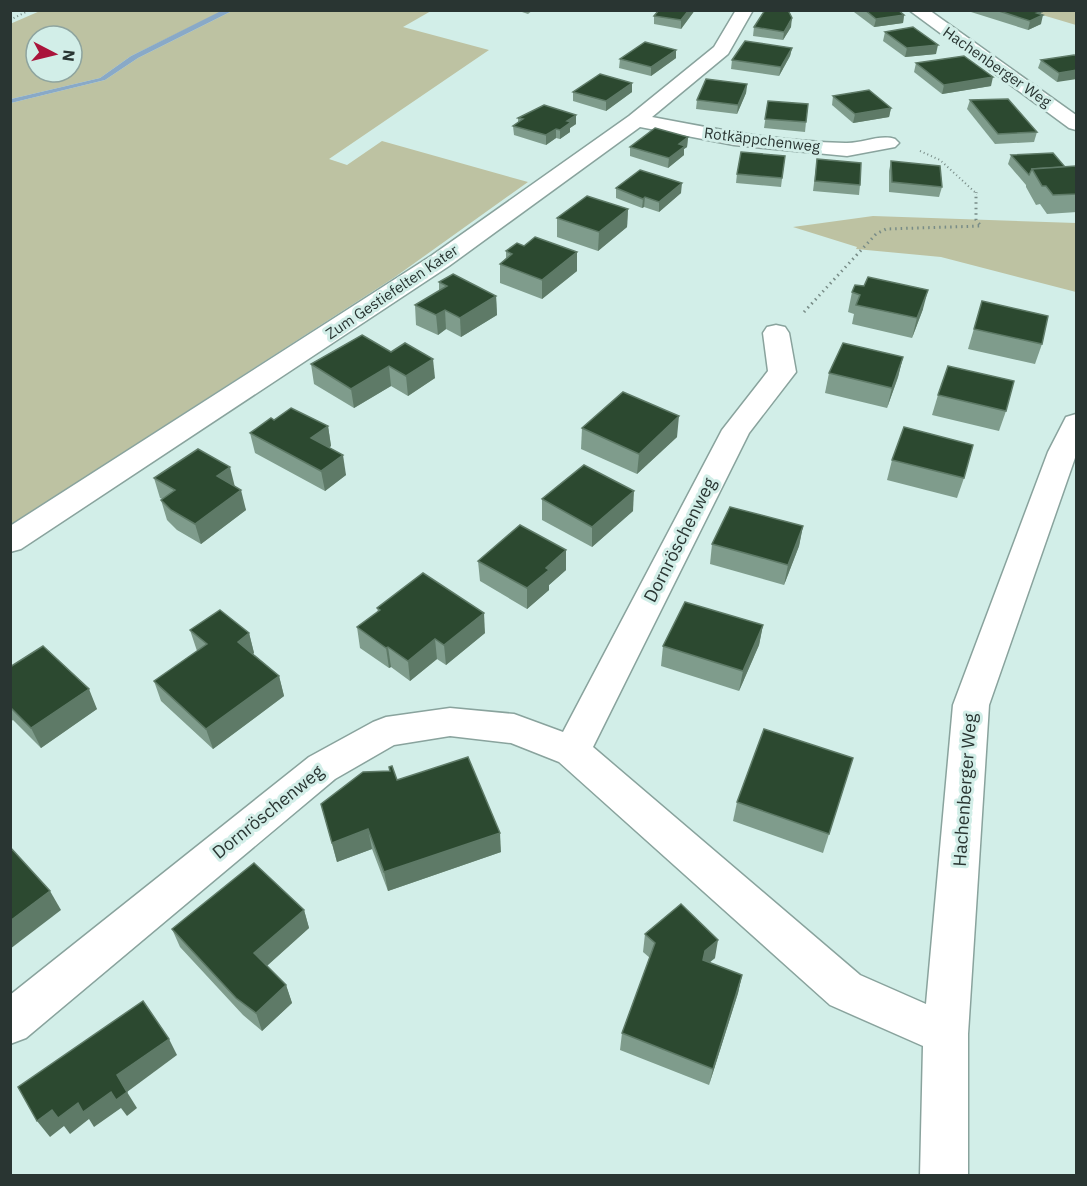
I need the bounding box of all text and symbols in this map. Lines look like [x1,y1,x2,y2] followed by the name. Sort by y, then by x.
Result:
[939,22,1055,111] street label: Hachenberger Weg
[24,24,84,84] north arrow
[58,49,80,63] text: N
[703,123,821,156] street label: Rotkäppchenweg
[322,240,462,343] street label: Zum Gestiefelten Kater
[638,473,721,606] street label: Dornröschenweg
[948,712,981,867] street label: Hachenberger Weg
[207,759,328,864] street label: Dornröschenweg

